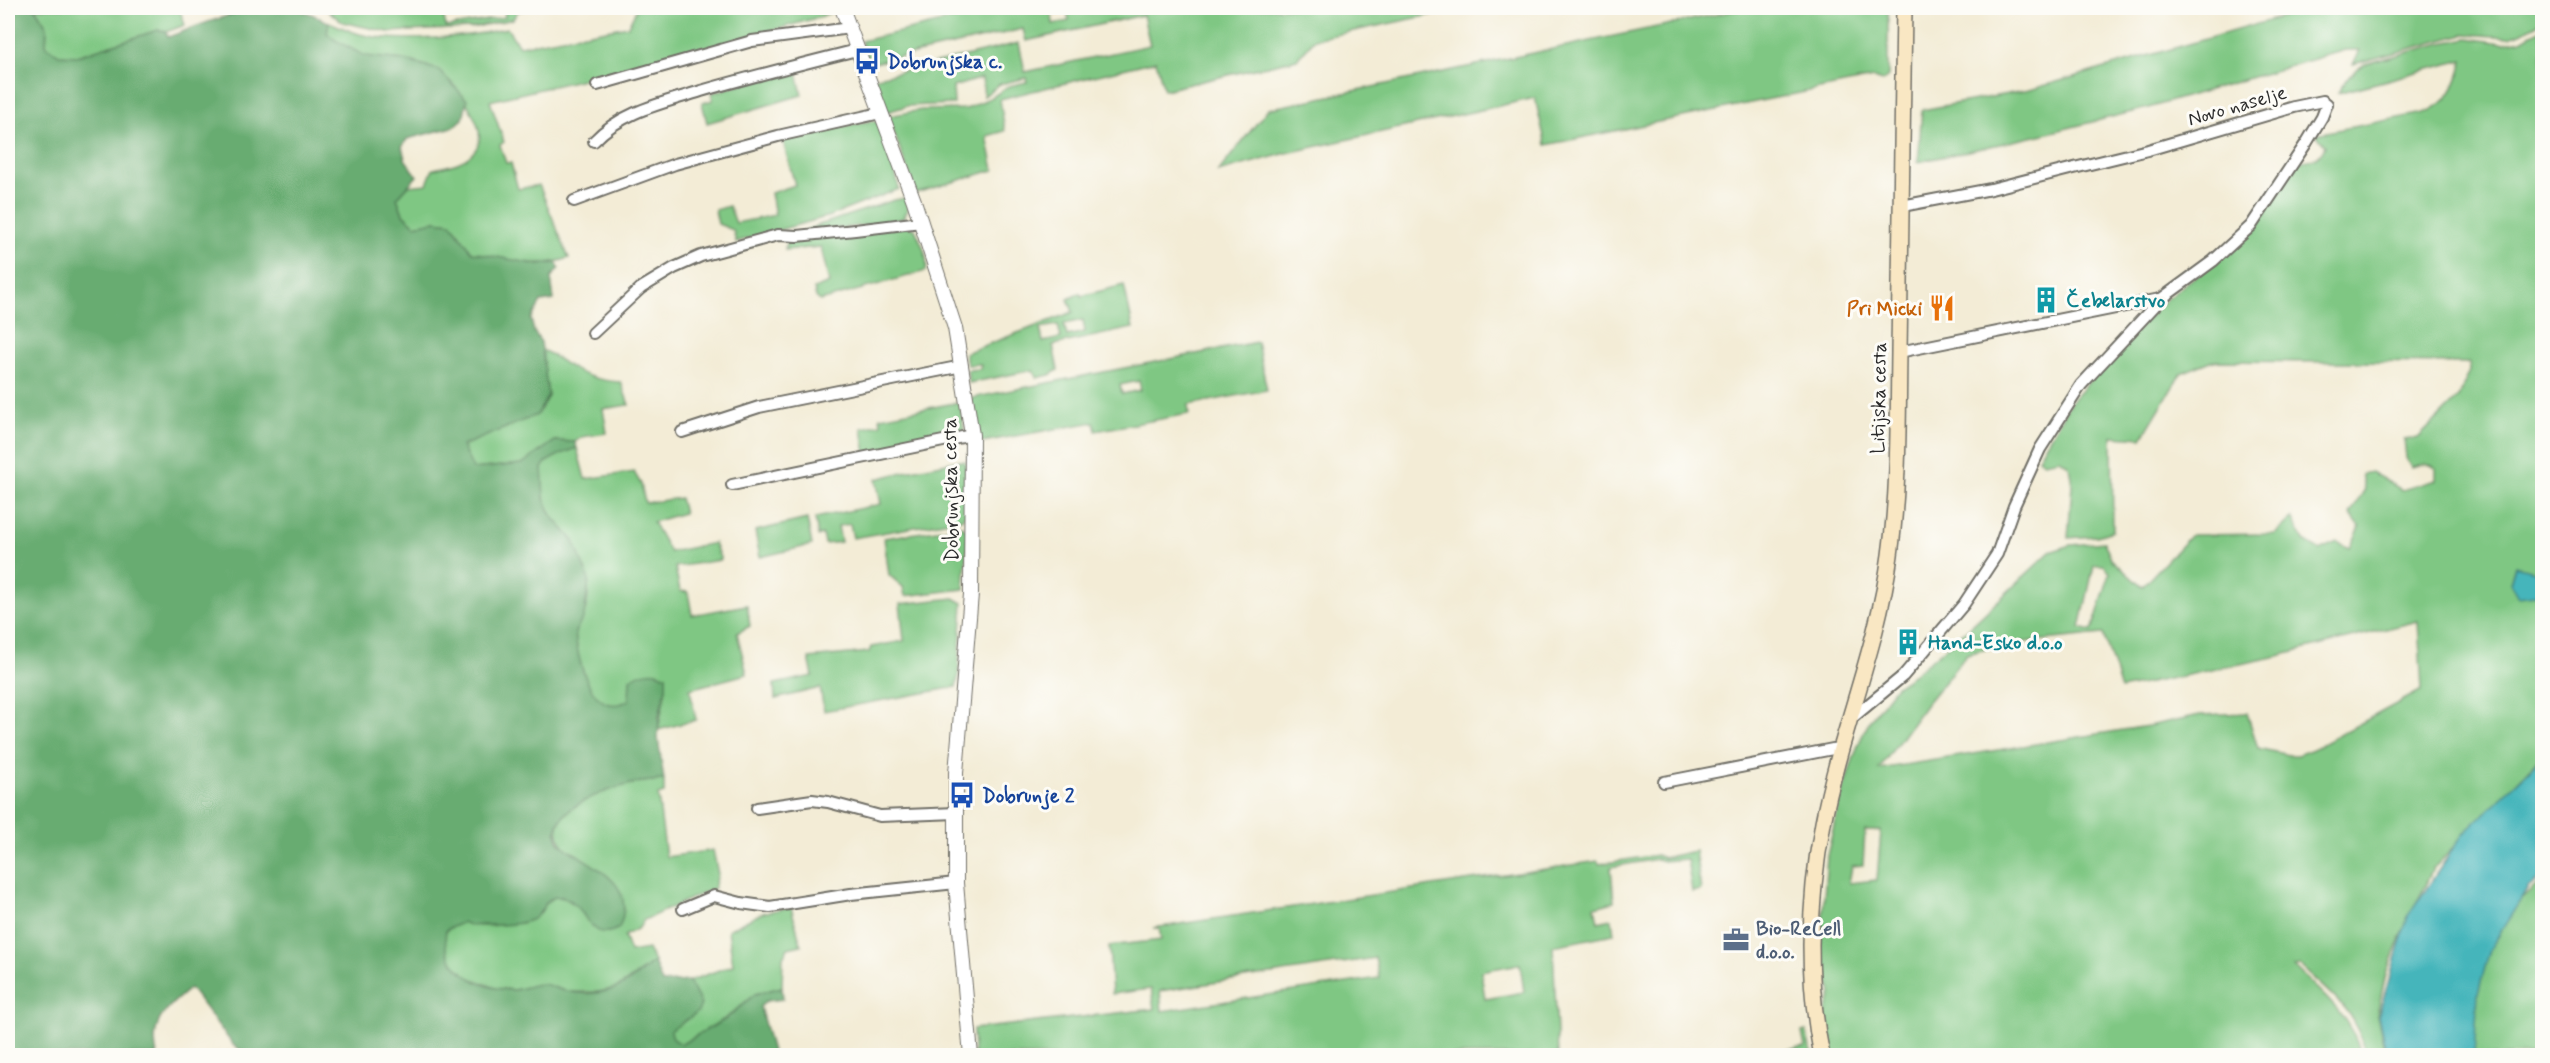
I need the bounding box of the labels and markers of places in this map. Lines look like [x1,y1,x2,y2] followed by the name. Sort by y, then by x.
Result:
[852,46,882,76] bus stop icon: Dobrunjska c.
[887,49,1002,76] place label: Dobrunjska c.
[2031,285,2061,315] building icon: Čebelarstvo
[2066,288,2166,315] place label: Čebelarstvo
[1927,293,1957,323] restaurant icon: Pri Micki
[1847,296,1922,323] place label: Pri Micki
[1893,627,1923,657] building icon: Hand-Esko d.o.o
[1928,630,2063,657] place label: Hand-Esko d.o.o
[947,780,977,810] bus stop icon: Dobrunje 2
[982,783,1075,810] place label: Dobrunje 2
[1756,916,1841,966] place label: Bio-ReCell d.o.o.
[1721,925,1751,955] office icon: Bio-ReCell d.o.o.

